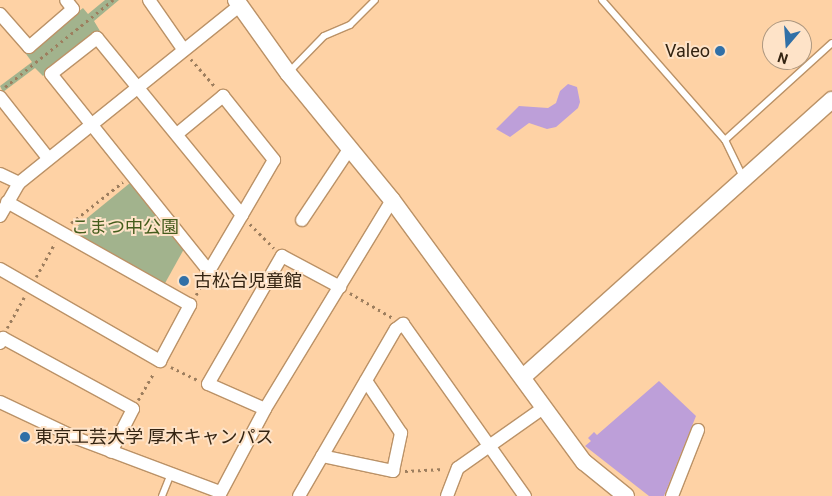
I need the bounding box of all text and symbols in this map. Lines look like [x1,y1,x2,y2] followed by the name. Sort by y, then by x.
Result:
[762,20,812,70] north arrow
[665,40,710,62] place label: Valeo
[714,45,726,57] marker: Valeo
[776,49,790,67] text: N
[71,216,179,238] park label: こまつ中公園
[194,270,302,292] place label: 古松台児童館
[178,275,190,287] marker: 古松台児童館
[35,426,273,448] place label: 東京工芸大学 厚木キャンパス
[19,431,31,443] marker: 東京工芸大学 厚木キャンパス

